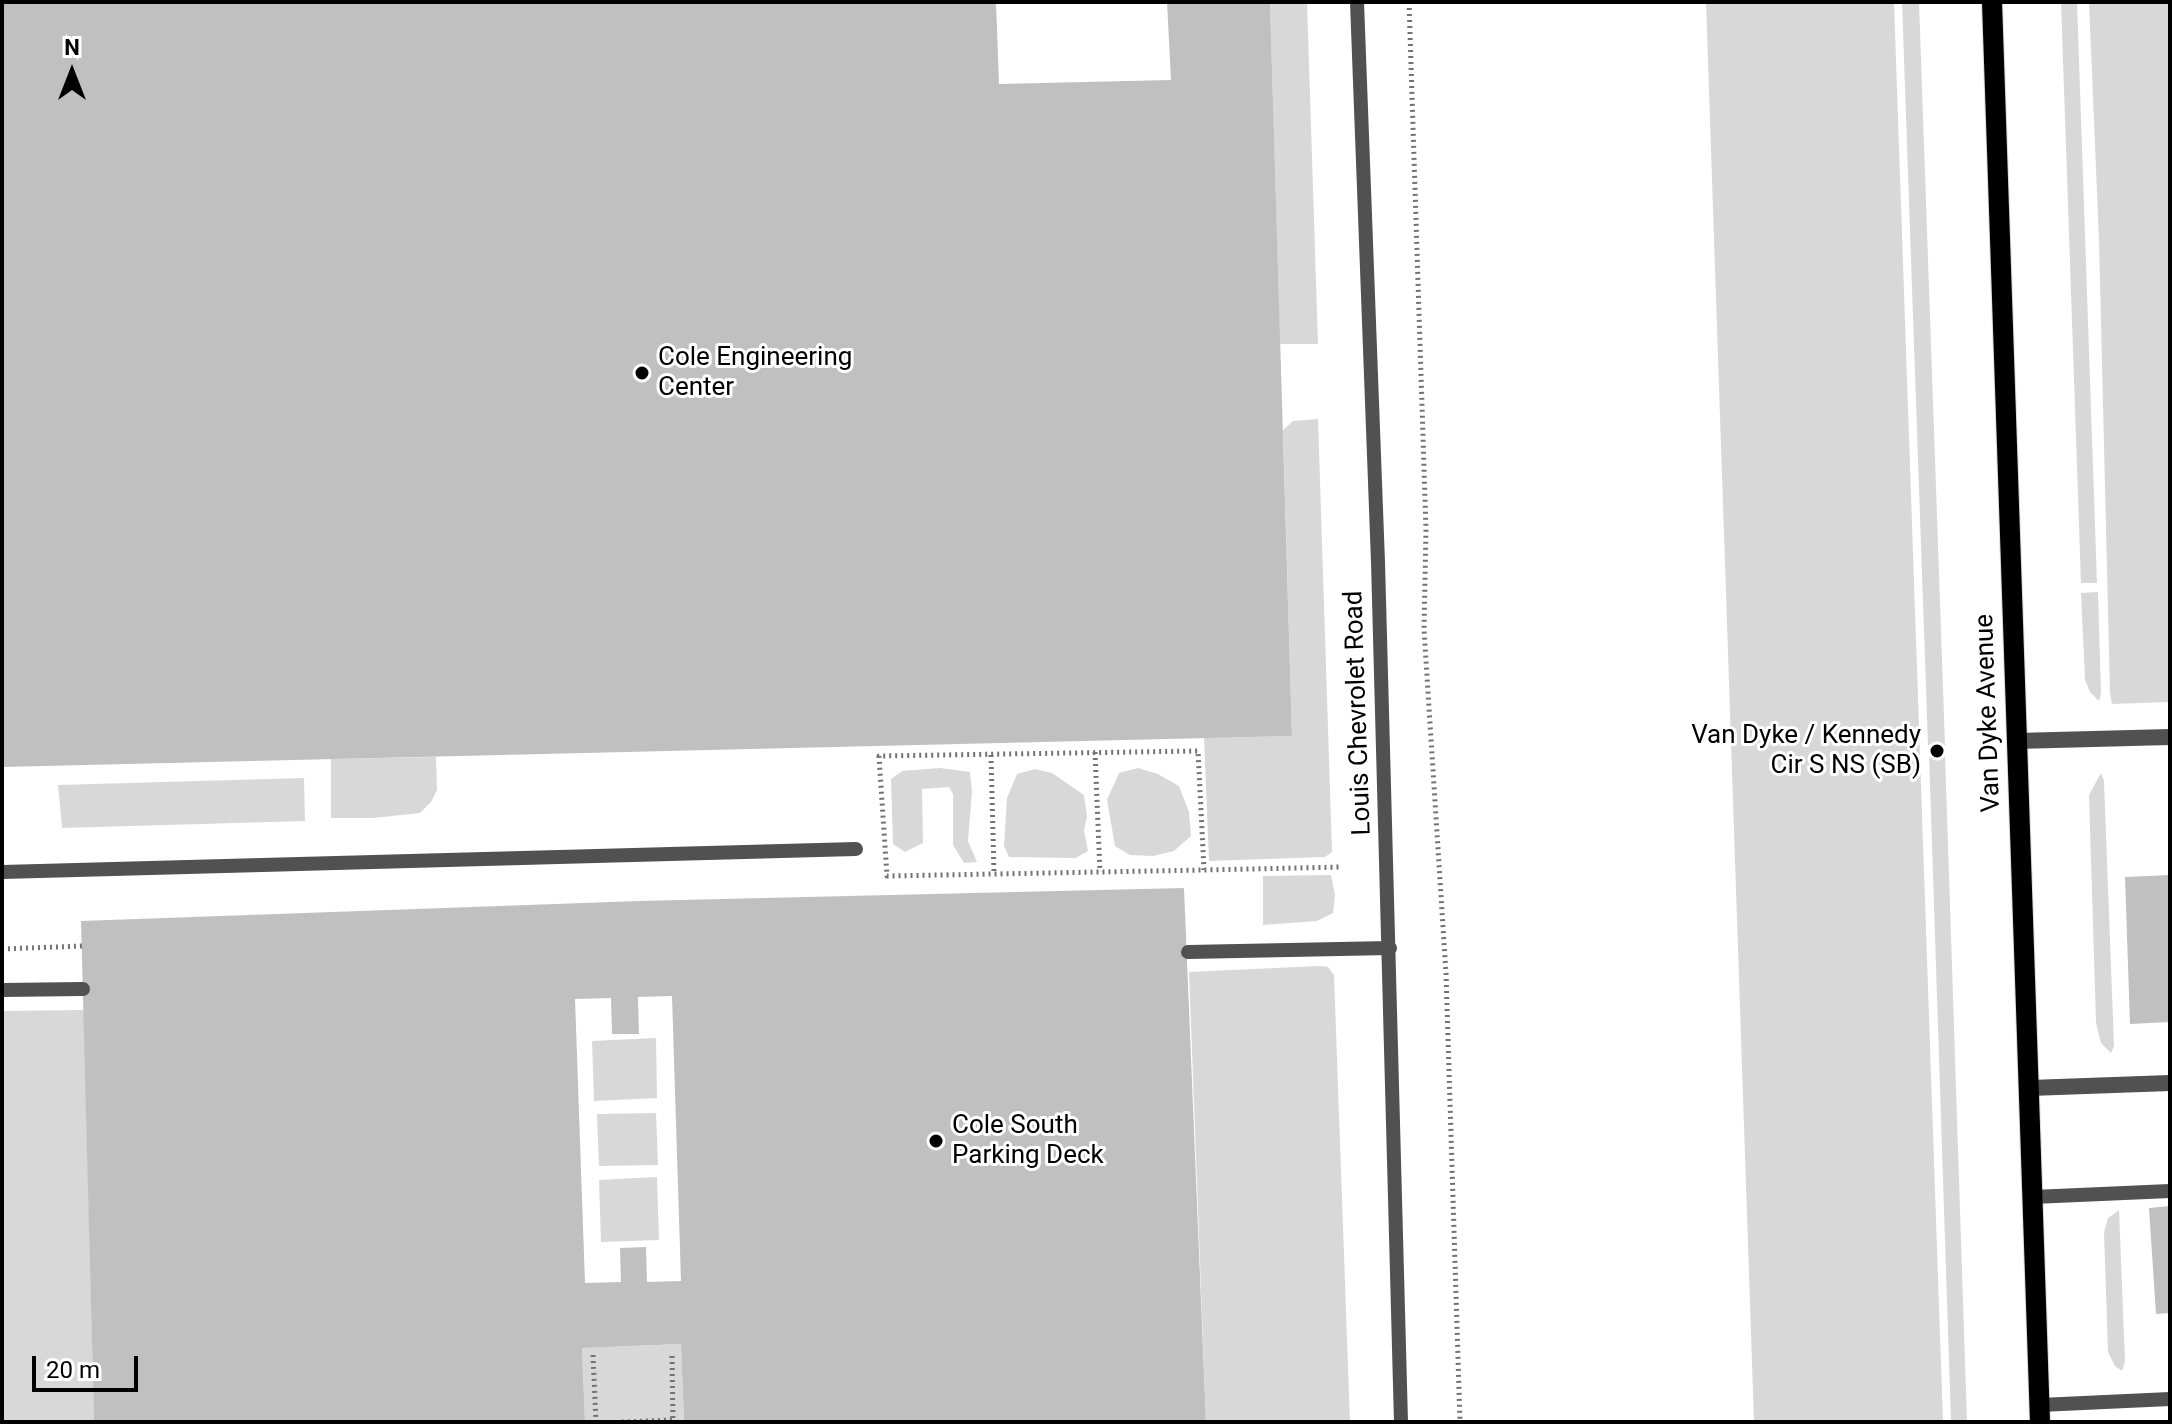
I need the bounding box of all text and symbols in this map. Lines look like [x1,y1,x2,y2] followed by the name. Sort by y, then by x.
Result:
[32,32,112,112] north arrow
[64,35,80,60] text: N
[658,342,852,404] place label: Cole Engineering Center
[633,364,651,382] marker: Cole Engineering Center
[1339,590,1379,836] street label: Louis Chevrolet Road
[1970,613,2008,813] street label: Van Dyke Avenue
[1691,720,1921,782] place label: Van Dyke / Kennedy Cir S NS (SB)
[1928,742,1946,760] marker: Van Dyke / Kennedy Cir S NS (SB)
[952,1110,1104,1172] place label: Cole South Parking Deck
[927,1132,945,1150] marker: Cole South Parking Deck
[36,1340,142,1390] scale bar
[46,1356,100,1384] text: 20 m

